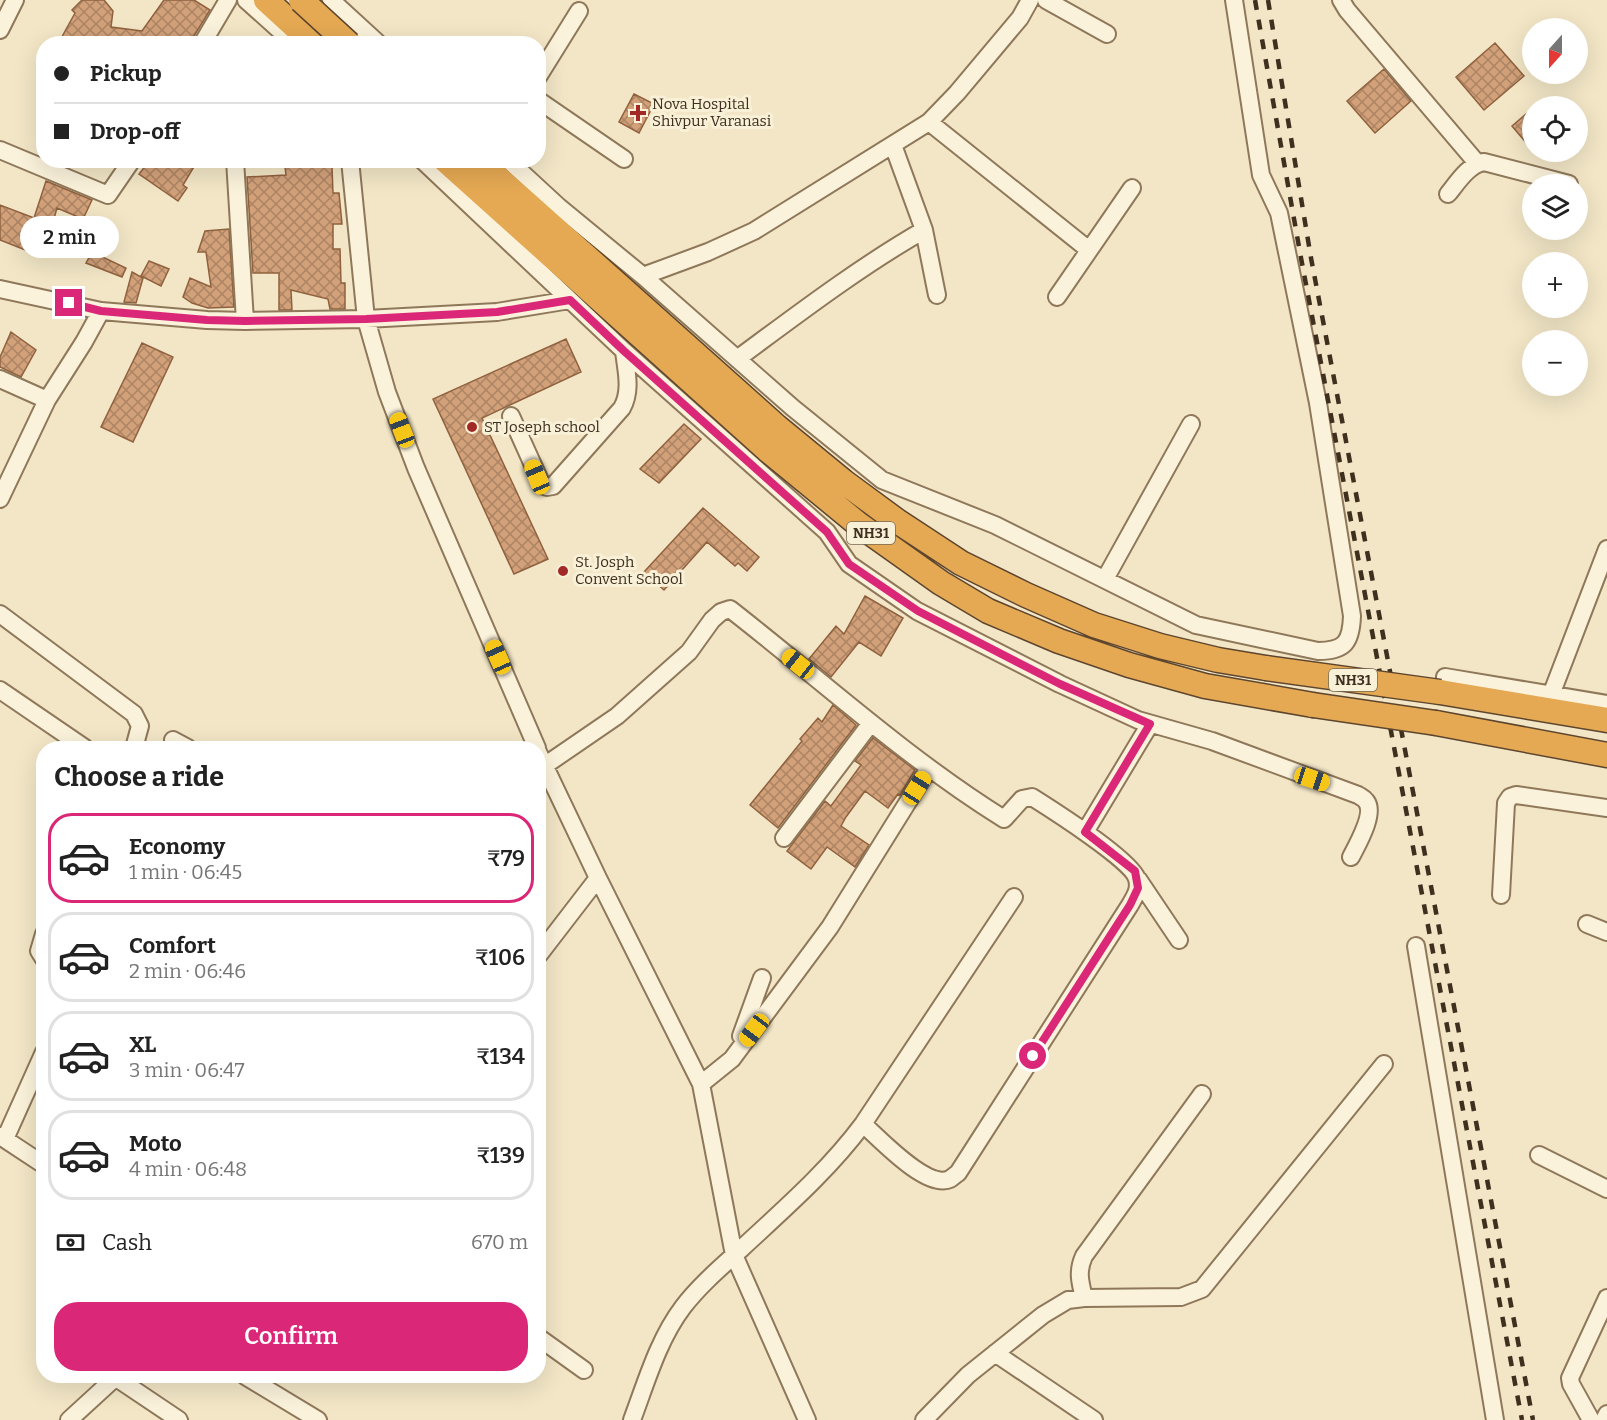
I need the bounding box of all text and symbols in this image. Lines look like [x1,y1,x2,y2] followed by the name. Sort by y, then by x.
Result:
[1522,18,1588,84] north arrow
[1522,18,1588,396] map controls
[90,60,162,87] text: Pickup
[652,95,772,130] place label: Nova Hospital Shivpur Varanasi
[1522,96,1588,162] button: locate
[629,104,647,122] marker: Nova Hospital Shivpur Varanasi
[90,118,180,145] text: Drop-off
[1522,174,1588,240] button: layers
[20,216,118,258] callout: 2 min
[43,225,96,249] text: 2 min
[1522,252,1588,318] button: +
[55,289,82,316] route end
[1522,330,1588,396] button: −
[387,410,417,450] car
[484,418,600,436] place label: ST Joseph school
[465,420,479,434] marker: ST Joseph school
[522,457,552,497] car
[847,522,895,544] road number: NH31
[575,553,683,588] place label: St. Josph Convent School
[556,564,570,578] marker: St. Josph Convent School
[482,637,514,677] car
[778,646,818,682] car
[1329,669,1377,691] road number: NH31
[54,761,224,793] text: Choose a ride
[1292,765,1332,793] car
[900,768,934,808] car
[57,831,111,885] icon: car
[129,833,225,860] text: Economy
[487,845,525,872] text: ₹79
[129,860,242,884] text: 1 min · 06:45
[57,930,111,984] icon: car
[129,932,216,959] text: Comfort
[475,944,525,971] text: ₹106
[129,959,246,983] text: 2 min · 06:46
[736,1010,772,1050] car
[57,1029,111,1083] icon: car
[129,1031,156,1058] text: XL
[1019,1042,1046,1069] route start
[476,1043,525,1070] text: ₹134
[129,1058,245,1082] text: 3 min · 06:47
[57,1128,111,1182] icon: car
[129,1130,182,1157] text: Moto
[476,1142,525,1169] text: ₹139
[129,1157,247,1181] text: 4 min · 06:48
[54,1226,87,1259] icon: cash
[102,1229,152,1256] text: Cash
[471,1230,528,1254] text: 670 m
[54,1302,528,1371] button: Confirm

